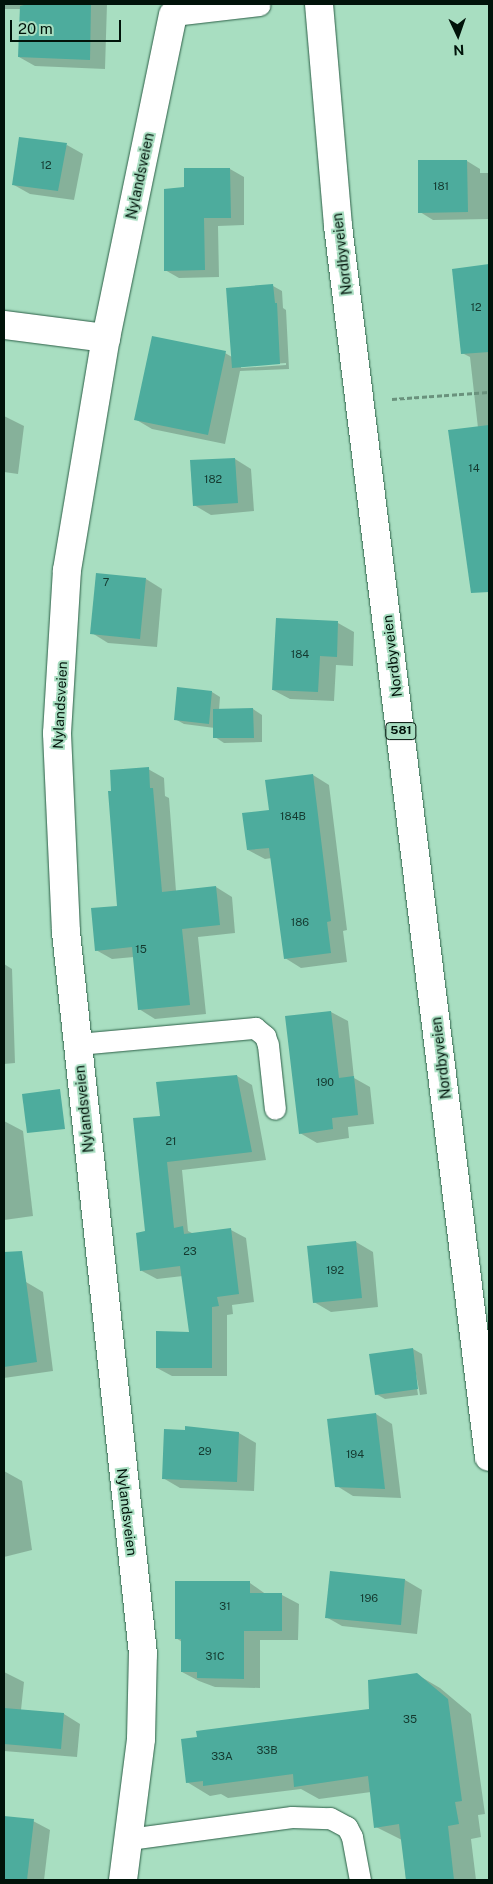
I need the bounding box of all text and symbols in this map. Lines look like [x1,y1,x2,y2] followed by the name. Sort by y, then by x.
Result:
[12,10,124,42] scale bar
[433,10,483,60] north arrow
[18,20,53,37] text: 20 m
[453,42,465,58] text: N
[123,131,157,221] street label: Nylandsveien
[40,158,52,172] house number: 12
[433,179,449,193] house number: 181
[329,212,355,296] street label: Nordbyveien
[470,300,482,314] house number: 12
[468,461,480,475] house number: 14
[204,472,222,486] house number: 182
[103,575,109,589] house number: 7
[379,614,405,698] street label: Nordbyveien
[291,647,309,661] house number: 184
[49,661,71,749] street label: Nylandsveien
[385,721,417,740] road number: 581
[280,809,306,823] house number: 184B
[291,915,309,929] house number: 186
[135,942,147,956] house number: 15
[428,1016,454,1100] street label: Nordbyveien
[71,1064,97,1154] street label: Nylandsveien
[316,1075,334,1089] house number: 190
[165,1134,177,1148] house number: 21
[183,1244,197,1258] house number: 23
[326,1263,344,1277] house number: 192
[198,1444,212,1458] house number: 29
[346,1447,364,1461] house number: 194
[113,1467,141,1557] street label: Nylandsveien
[360,1591,378,1605] house number: 196
[219,1599,231,1613] house number: 31
[206,1649,224,1663] house number: 31C
[403,1712,417,1726] house number: 35
[256,1743,278,1757] house number: 33B
[211,1749,233,1763] house number: 33A

